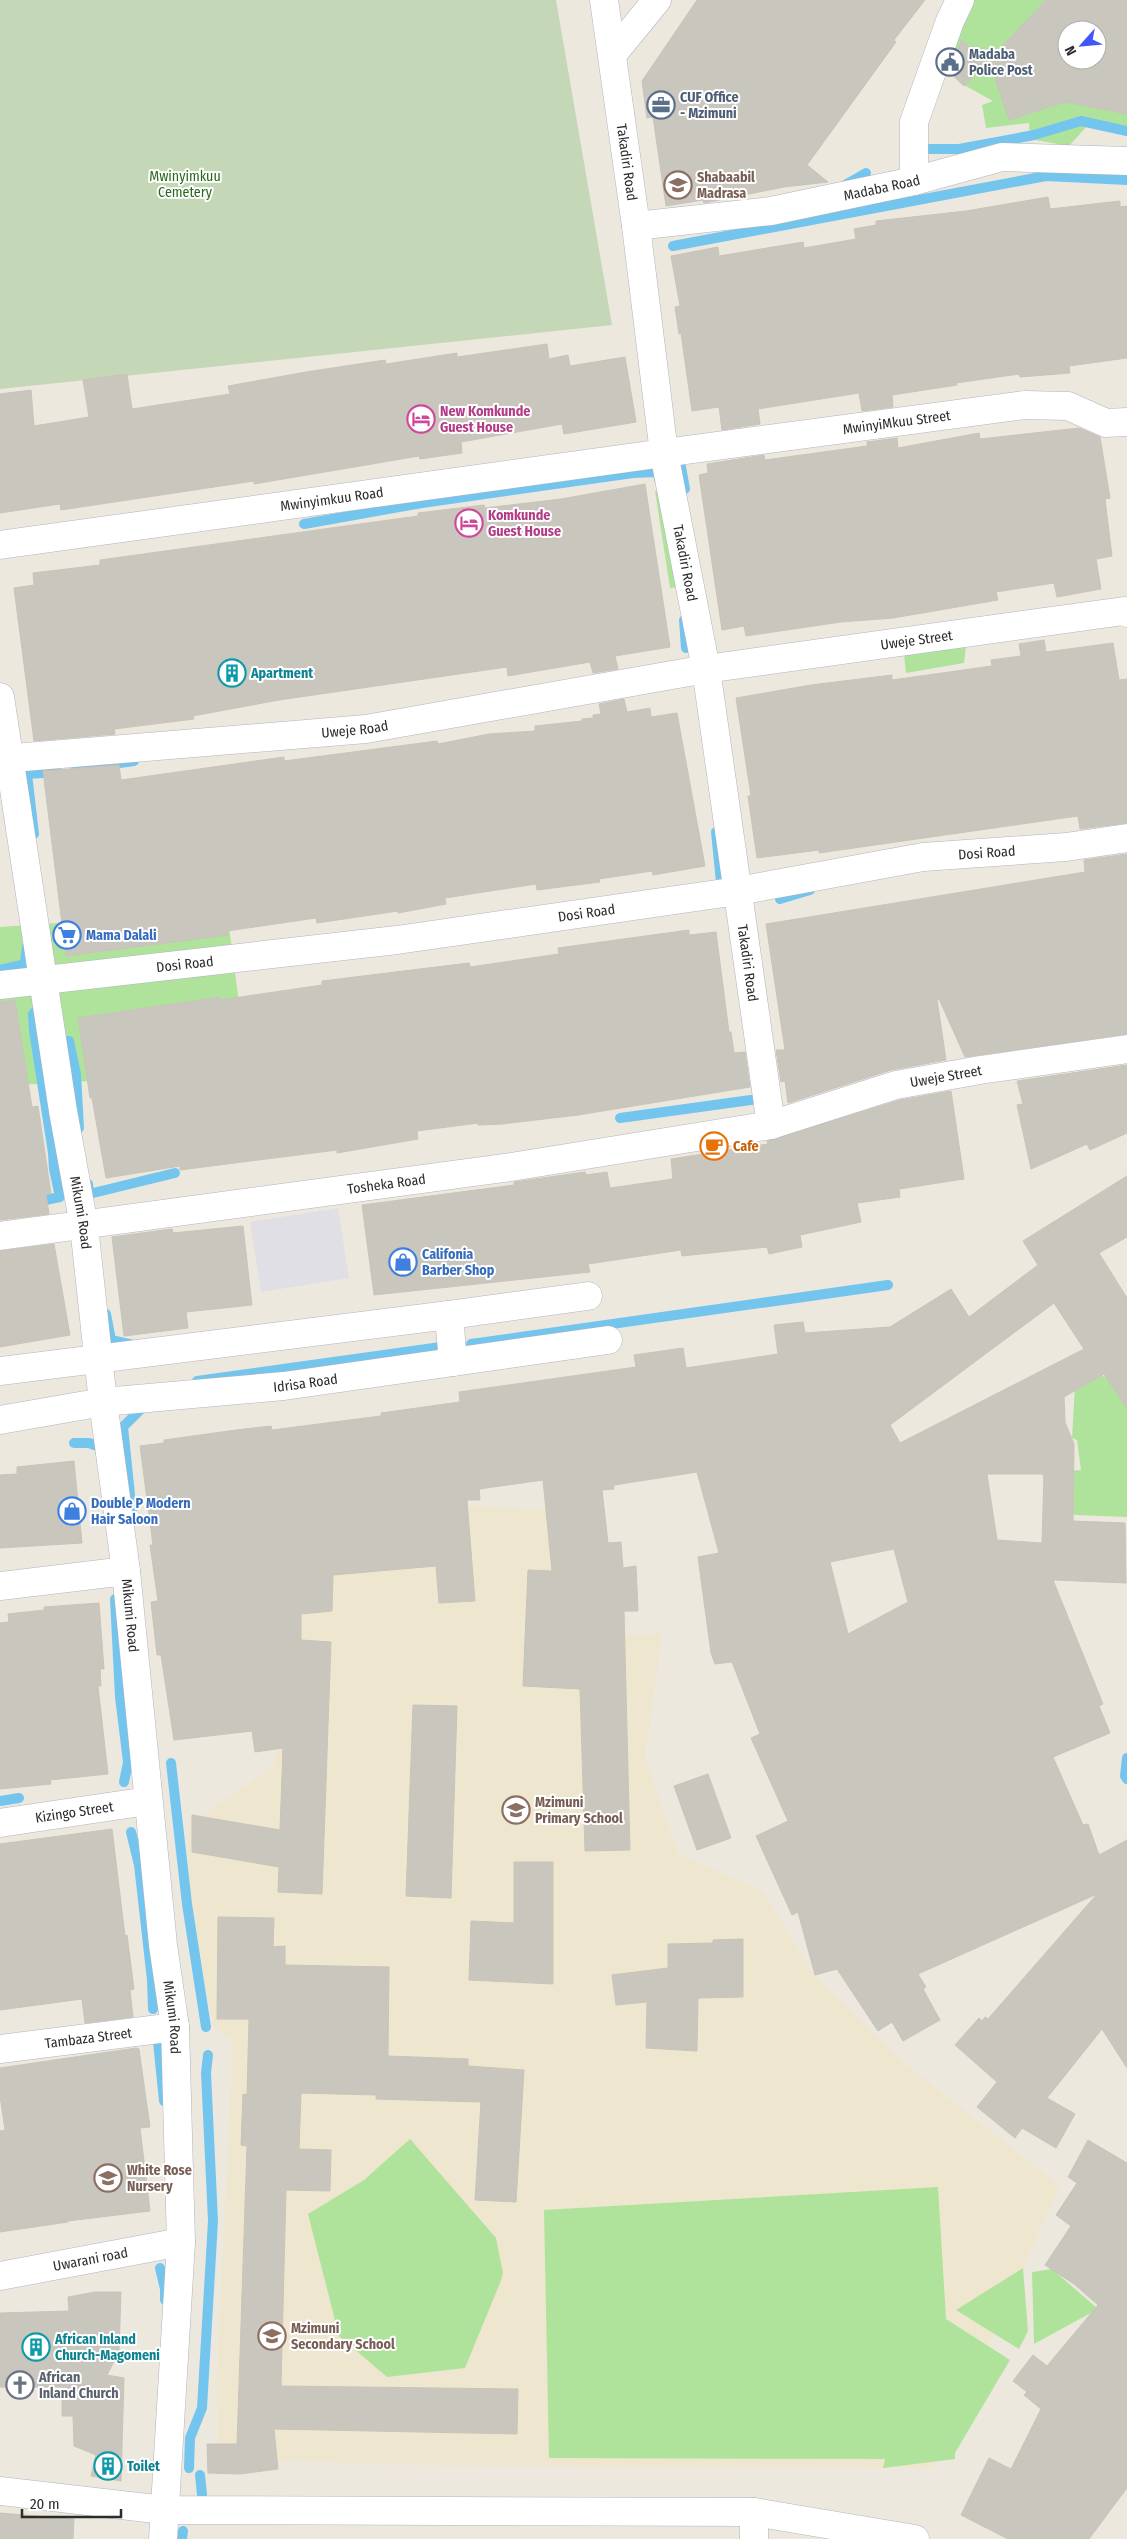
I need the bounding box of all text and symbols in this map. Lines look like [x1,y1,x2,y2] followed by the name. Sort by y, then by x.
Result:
[1057,20,1107,70] north arrow
[1061,43,1080,58] text: N
[969,46,1034,79] place label: Madaba Police Post
[935,47,965,77] public building icon: Madaba Police Post
[680,89,739,122] place label: CUF Office - Mzimuni
[646,90,676,120] office icon: CUF Office - Mzimuni
[613,123,641,202] street label: Takadiri Road
[149,168,221,201] park label: Mwinyimkuu Cemetery
[697,169,755,202] place label: Shabaabil Madrasa
[663,170,693,200] school or university icon: Shabaabil Madrasa
[842,171,922,204] street label: Madaba Road
[440,403,530,436] place label: New Komkunde Guest House
[406,404,436,434] hotel icon: New Komkunde Guest House
[842,406,952,438] street label: MwinyiMkuu Street
[279,483,384,515] street label: Mwinyimkuu Road
[488,507,561,540] place label: Komkunde Guest House
[454,508,484,538] hotel icon: Komkunde Guest House
[670,523,701,603] street label: Takadiri Road
[879,626,954,653] street label: Uweje Street
[217,658,247,688] building icon: Apartment
[250,665,314,682] place label: Apartment
[321,717,389,741] street label: Uweje Road
[957,842,1016,863] street label: Dosi Road
[557,900,616,925] street label: Dosi Road
[52,920,82,950] supermarket icon: Mama Dalali
[734,923,762,1003] street label: Takadiri Road
[86,927,157,944] place label: Mama Dalali
[155,952,214,976] street label: Dosi Road
[909,1061,984,1091] street label: Uweje Street
[699,1131,729,1161] cafe icon: Cafe
[733,1138,759,1155] place label: Cafe
[346,1170,427,1198] street label: Tosheka Road
[67,1175,95,1250] street label: Mikumi Road
[422,1246,495,1279] place label: Califonia Barber Shop
[388,1247,418,1277] shop icon: Califonia Barber Shop
[273,1370,339,1395] street label: Idrisa Road
[91,1495,191,1528] place label: Double P Modern Hair Saloon
[57,1496,87,1526] shop icon: Double P Modern Hair Saloon
[118,1578,143,1653] street label: Mikumi Road
[535,1794,623,1827] place label: Mzimuni Primary School
[501,1795,531,1825] school or university icon: Mzimuni Primary School
[34,1798,115,1826] street label: Kizingo Street
[160,1979,184,2054] street label: Mikumi Road
[44,2024,133,2052] street label: Tambaza Street
[127,2162,192,2195] place label: White Rose Nursery
[93,2163,123,2193] school or university icon: White Rose Nursery
[52,2244,129,2274] street label: Uwarani road
[291,2320,395,2353] place label: Mzimuni Secondary School
[257,2321,287,2351] school or university icon: Mzimuni Secondary School
[54,2331,160,2364] place label: African Inland Church-Magomeni
[21,2332,51,2362] building icon: African Inland Church-Magomeni
[38,2369,119,2402] place label: African Inland Church
[5,2370,35,2400] church icon: African Inland Church
[93,2451,123,2481] building icon: Toilet
[127,2458,161,2475] place label: Toilet
[22,2486,121,2518] scale bar
[30,2495,60,2513] text: 20 m

